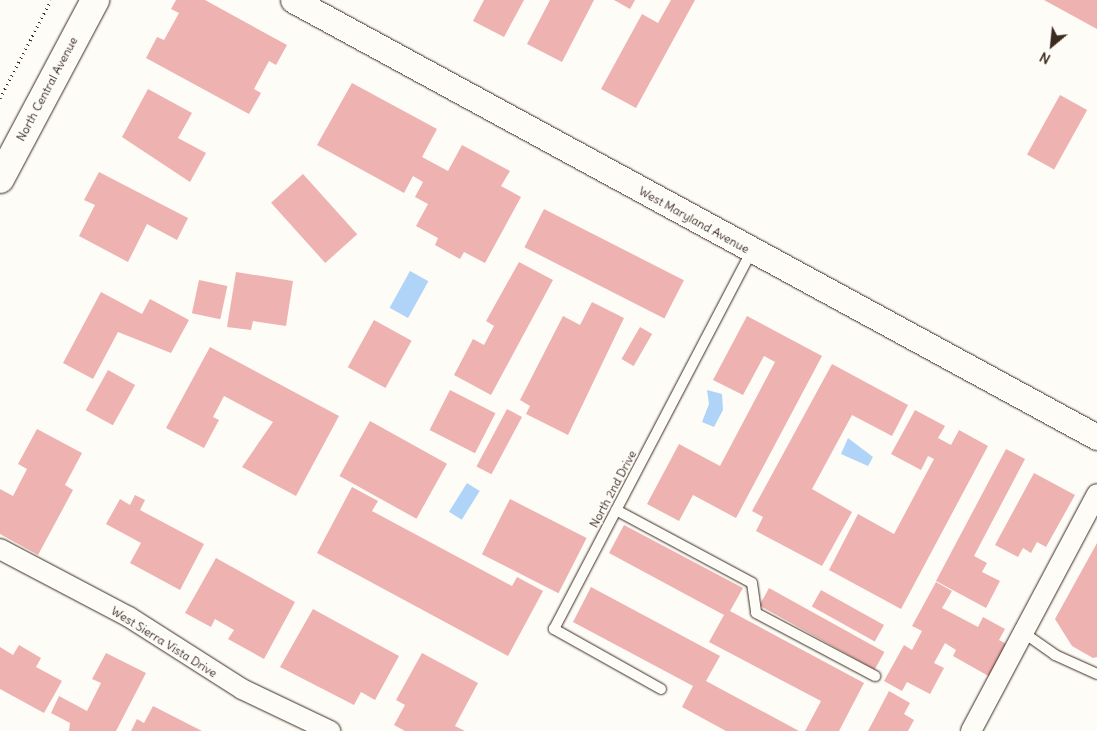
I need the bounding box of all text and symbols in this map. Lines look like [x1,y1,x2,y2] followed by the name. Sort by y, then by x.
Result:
[1027,20,1077,70] north arrow
[13,34,81,144] street label: North Central Avenue
[1036,48,1053,68] text: N
[636,184,752,256] street label: West Maryland Avenue
[587,448,639,530] street label: North 2nd Drive
[108,603,220,681] street label: West Sierra Vista Drive

